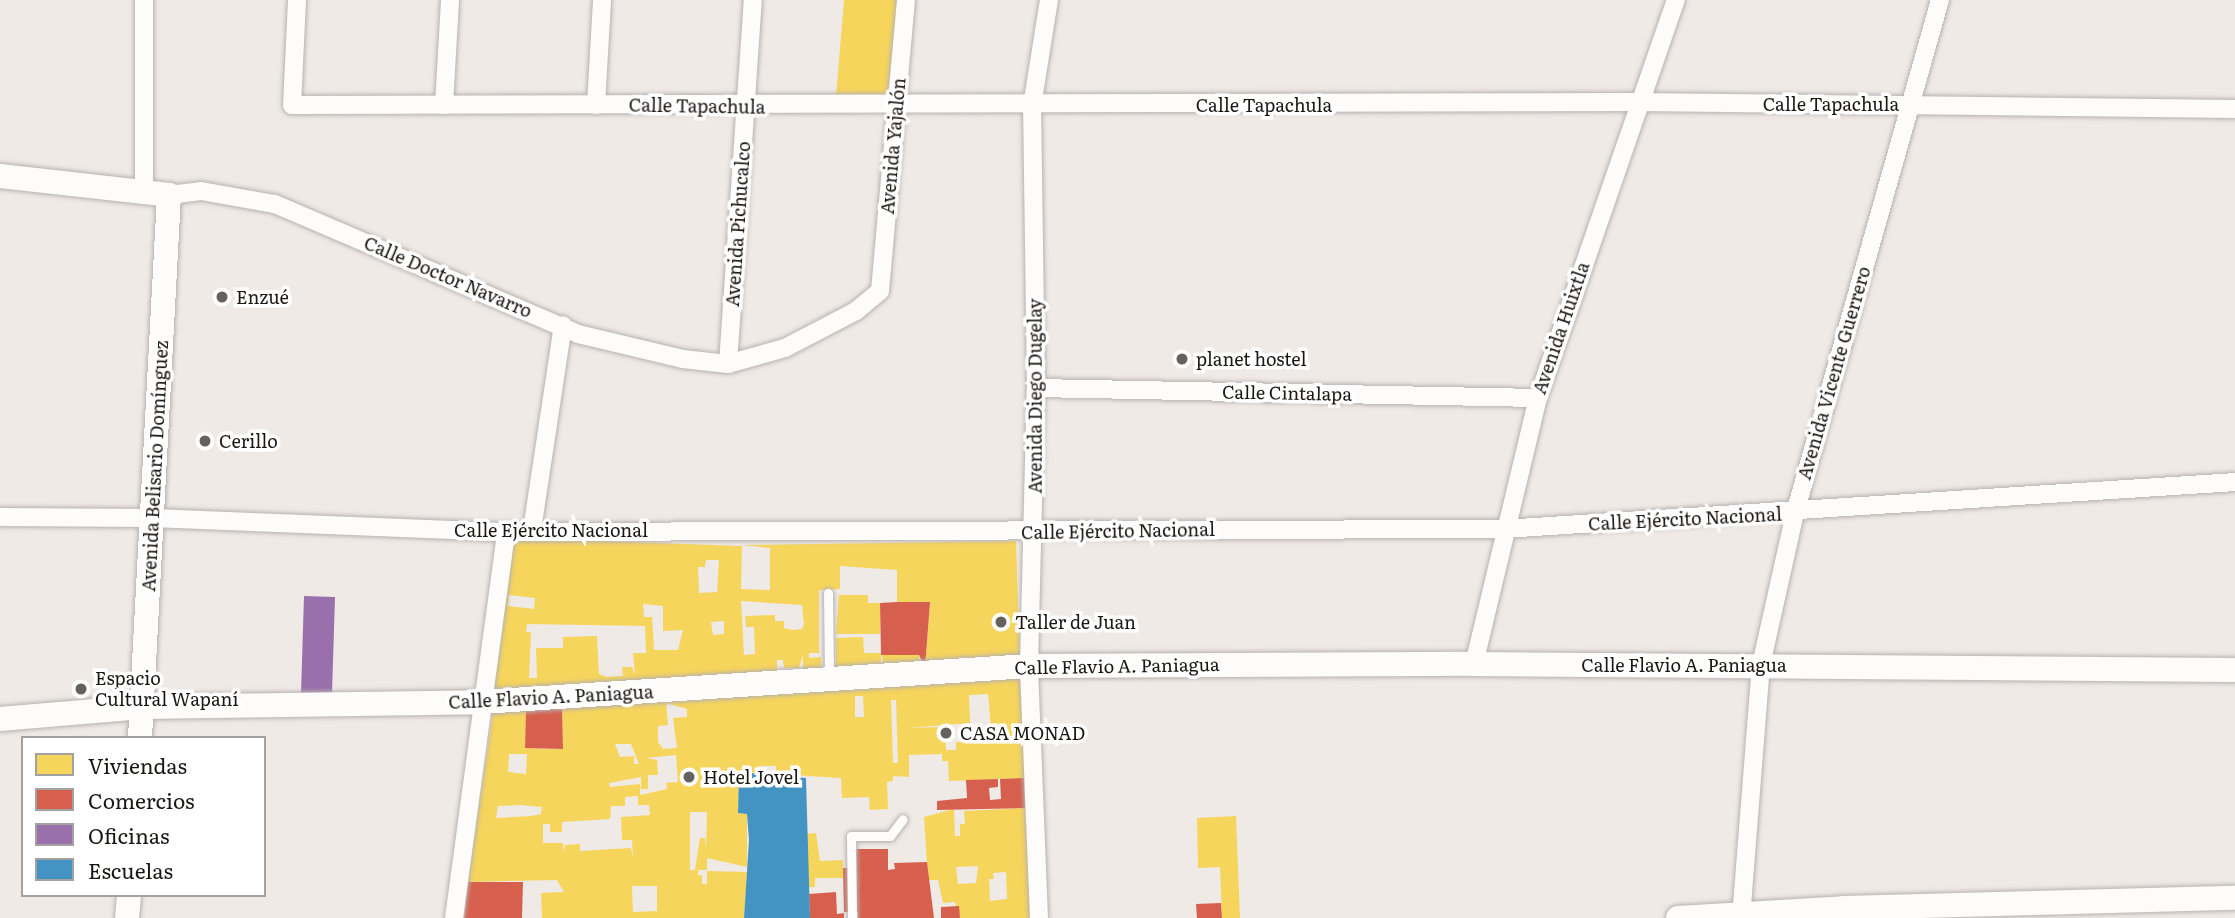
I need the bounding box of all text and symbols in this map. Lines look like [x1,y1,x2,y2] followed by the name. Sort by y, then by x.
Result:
[876,77,910,215] street label: Avenida Yajalón
[1763,93,1899,115] street label: Calle Tapachula
[629,94,765,118] street label: Calle Tapachula
[1196,94,1332,116] street label: Calle Tapachula
[721,141,755,307] street label: Avenida Pichucalco
[361,232,535,322] street label: Calle Doctor Navarro
[1528,259,1594,397] street label: Avenida Huixtla
[1793,264,1875,482] street label: Avenida Vicente Guerrero
[236,286,289,308] place label: Enzué
[214,289,230,305] marker: Enzué
[1024,298,1046,494] street label: Avenida Diego Dugelay
[138,340,172,592] street label: Avenida Belisario Domínguez
[1196,348,1306,370] place label: planet hostel
[1174,351,1190,367] marker: planet hostel
[1222,381,1352,405] street label: Calle Cintalapa
[219,430,278,452] place label: Cerillo
[197,433,213,449] marker: Cerillo
[1588,503,1782,535] street label: Calle Ejército Nacional
[454,519,648,541] street label: Calle Ejército Nacional
[1021,519,1215,543] street label: Calle Ejército Nacional
[1015,611,1136,633] place label: Taller de Juan
[993,614,1009,630] marker: Taller de Juan
[1014,653,1220,679] street label: Calle Flavio A. Paniagua
[1581,654,1787,676] street label: Calle Flavio A. Paniagua
[95,668,238,710] place label: Espacio Cultural Wapaní
[73,681,89,697] marker: Espacio Cultural Wapaní
[448,681,654,713] street label: Calle Flavio A. Paniagua
[960,722,1085,744] place label: CASA MONAD
[938,725,954,741] marker: CASA MONAD
[21,736,266,897] legend
[88,749,187,780] text: Viviendas
[703,766,799,788] place label: Hotel Jovel
[681,769,697,785] marker: Hotel Jovel
[88,784,194,815] text: Comercios
[88,819,169,850] text: Oficinas
[88,854,173,885] text: Escuelas

